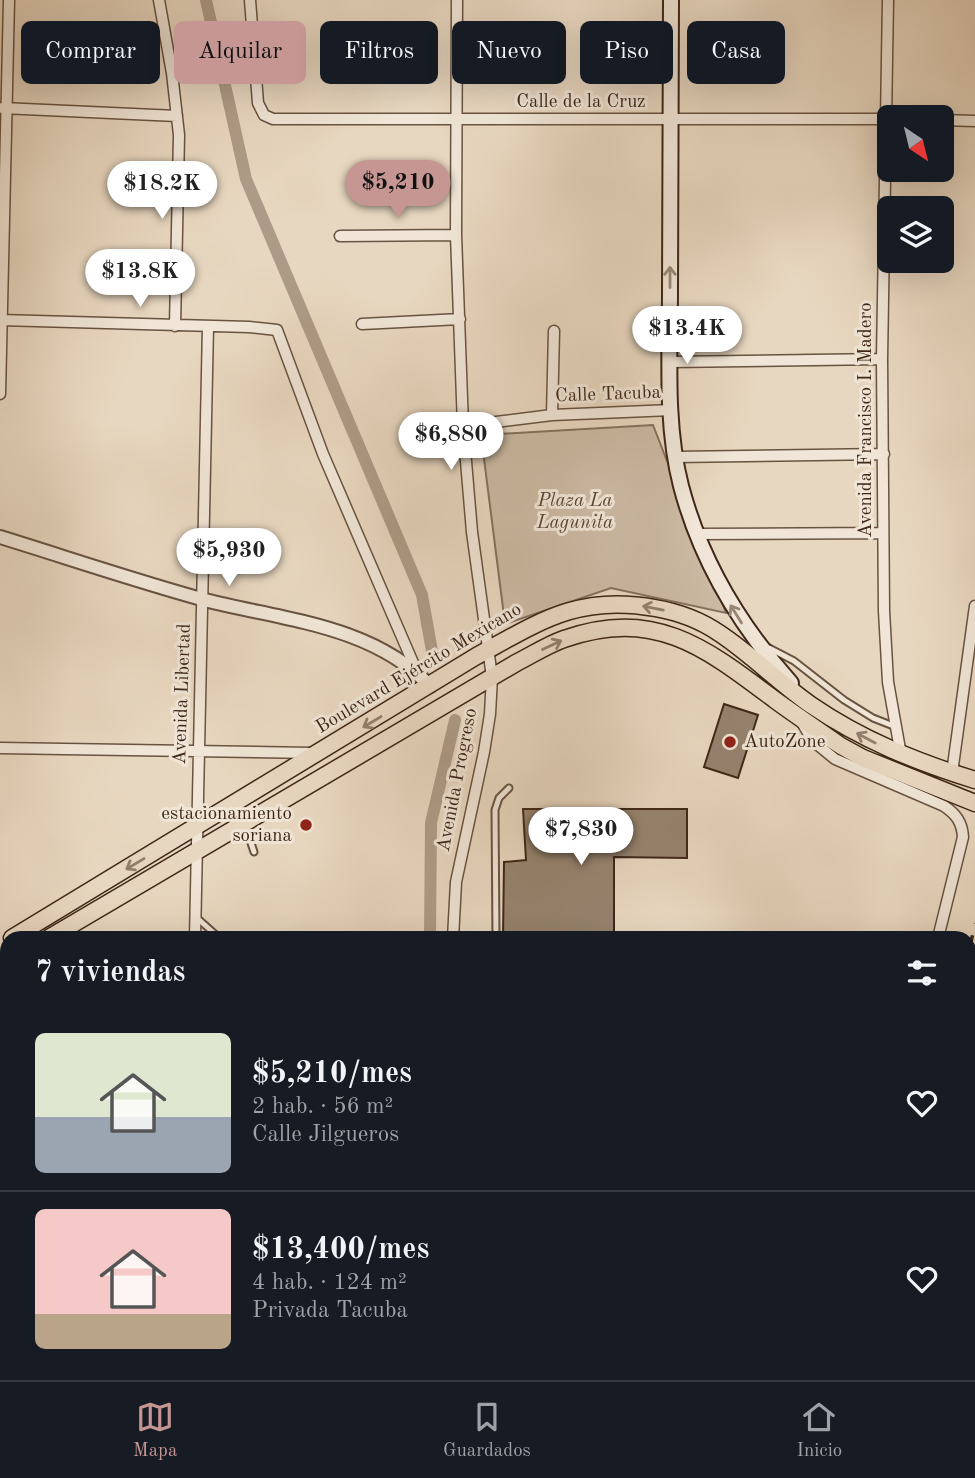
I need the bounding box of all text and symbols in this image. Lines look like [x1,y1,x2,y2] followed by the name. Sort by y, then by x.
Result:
[21,21,160,84] chip: Comprar
[174,21,306,84] chip: Alquilar
[320,21,438,84] chip: Filtros
[452,21,566,84] chip: Nuevo
[580,21,673,84] chip: Piso
[687,21,785,84] chip: Casa
[516,93,646,112] street label: Calle de la Cruz
[877,105,954,182] north arrow
[877,105,954,273] map controls
[341,160,455,220] pin: $5,210
[105,162,219,221] pin: $18.2K
[361,171,435,194] text: $5,210
[123,172,201,195] text: $18.2K
[877,196,954,273] button: layers
[83,250,197,309] pin: $13.8K
[101,260,179,283] text: $13.8K
[663,266,677,289] one-way arrow
[857,302,876,538] street label: Avenida Francisco I. Madero
[630,306,744,366] pin: $13.4K
[648,317,726,340] text: $13.4K
[555,384,662,406] street label: Calle Tacuba
[394,412,508,472] pin: $6,880
[414,423,488,446] text: $6,880
[536,492,613,533] park label: Plaza La Lagunita
[172,528,286,588] pin: $5,930
[192,539,266,562] text: $5,930
[313,600,525,738] street label: Boulevard Ejército Mexicano
[642,601,665,614] one-way arrow
[729,605,743,625] one-way arrow
[171,623,195,765] street label: Avenida Libertad
[541,638,562,651] one-way arrow
[435,707,481,853] street label: Avenida Progreso
[362,715,382,729] one-way arrow
[856,731,877,745] one-way arrow
[744,733,826,752] place label: AutoZone
[722,734,738,750] marker: AutoZone
[161,805,293,846] place label: estacionamiento soriana
[524,808,638,867] pin: $7,830
[298,817,314,833] marker: estacionamiento soriana
[544,818,618,841] text: $7,830
[125,858,145,872] one-way arrow
[903,954,941,992] icon: filters
[35,958,185,988] text: 7 viviendas
[252,1059,412,1089] text: $5,210/mes
[91,1061,175,1145] icon: home
[903,1084,941,1122] icon: heart
[252,1095,393,1118] text: 2 hab. · 56 m²
[252,1123,399,1146] text: Calle Jilgueros
[252,1235,429,1265] text: $13,400/mes
[91,1237,175,1321] icon: home
[903,1260,941,1298] icon: heart
[252,1271,407,1294] text: 4 hab. · 124 m²
[252,1299,408,1322] text: Privada Tacuba
[133,1398,177,1463] tab: Mapa
[443,1398,531,1463] tab: Guardados
[796,1398,842,1463] tab: Inicio

